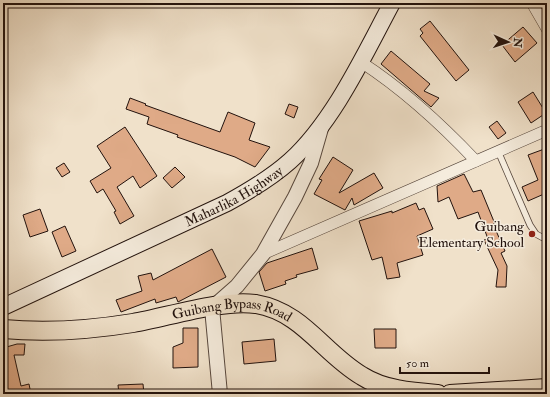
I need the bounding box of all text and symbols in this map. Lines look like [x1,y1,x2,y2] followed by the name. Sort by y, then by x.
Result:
[488,22,528,62] north arrow
[511,36,524,49] text: N
[182,162,288,230] street label: Maharlika Highway
[418,218,525,252] place label: Guibang Elementary School
[527,229,537,239] marker: Guibang Elementary School
[170,295,295,326] street label: Guibang Bypass Road
[400,349,489,375] scale bar
[406,356,430,371] text: 50 m

